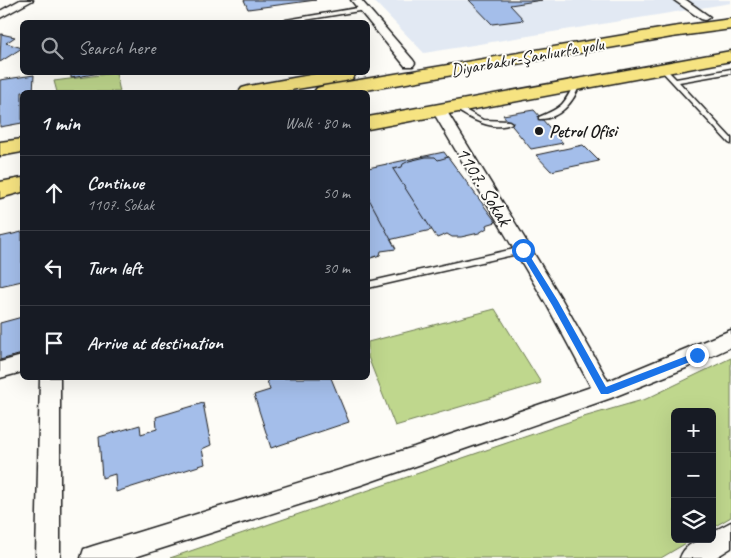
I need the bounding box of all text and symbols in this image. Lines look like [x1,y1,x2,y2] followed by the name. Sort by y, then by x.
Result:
[20,20,370,75] search box
[449,33,606,81] street label: Diyarbakır-Şanlıurfa yolu
[38,34,66,62] icon: search
[78,36,155,60] text: Search here
[40,110,80,136] text: 1 min
[285,113,350,133] text: Walk · 80 m
[549,120,619,142] place label: Petrol Ofisi
[533,125,545,137] marker: Petrol Ofisi
[450,142,519,232] street label: 1107. Sokak
[87,171,144,195] text: Continue
[40,179,68,207] icon: ahead
[323,183,350,203] text: 50 m
[87,195,154,215] text: 1107. Sokak
[512,239,535,262] route start
[40,254,68,282] icon: left
[87,256,142,280] text: Turn left
[323,258,350,278] text: 30 m
[40,329,68,357] icon: arrive
[87,331,223,355] text: Arrive at destination
[686,344,709,367] route end
[671,408,716,543] map controls
[671,408,716,453] button: +
[671,453,716,498] button: −
[671,498,716,543] button: layers

